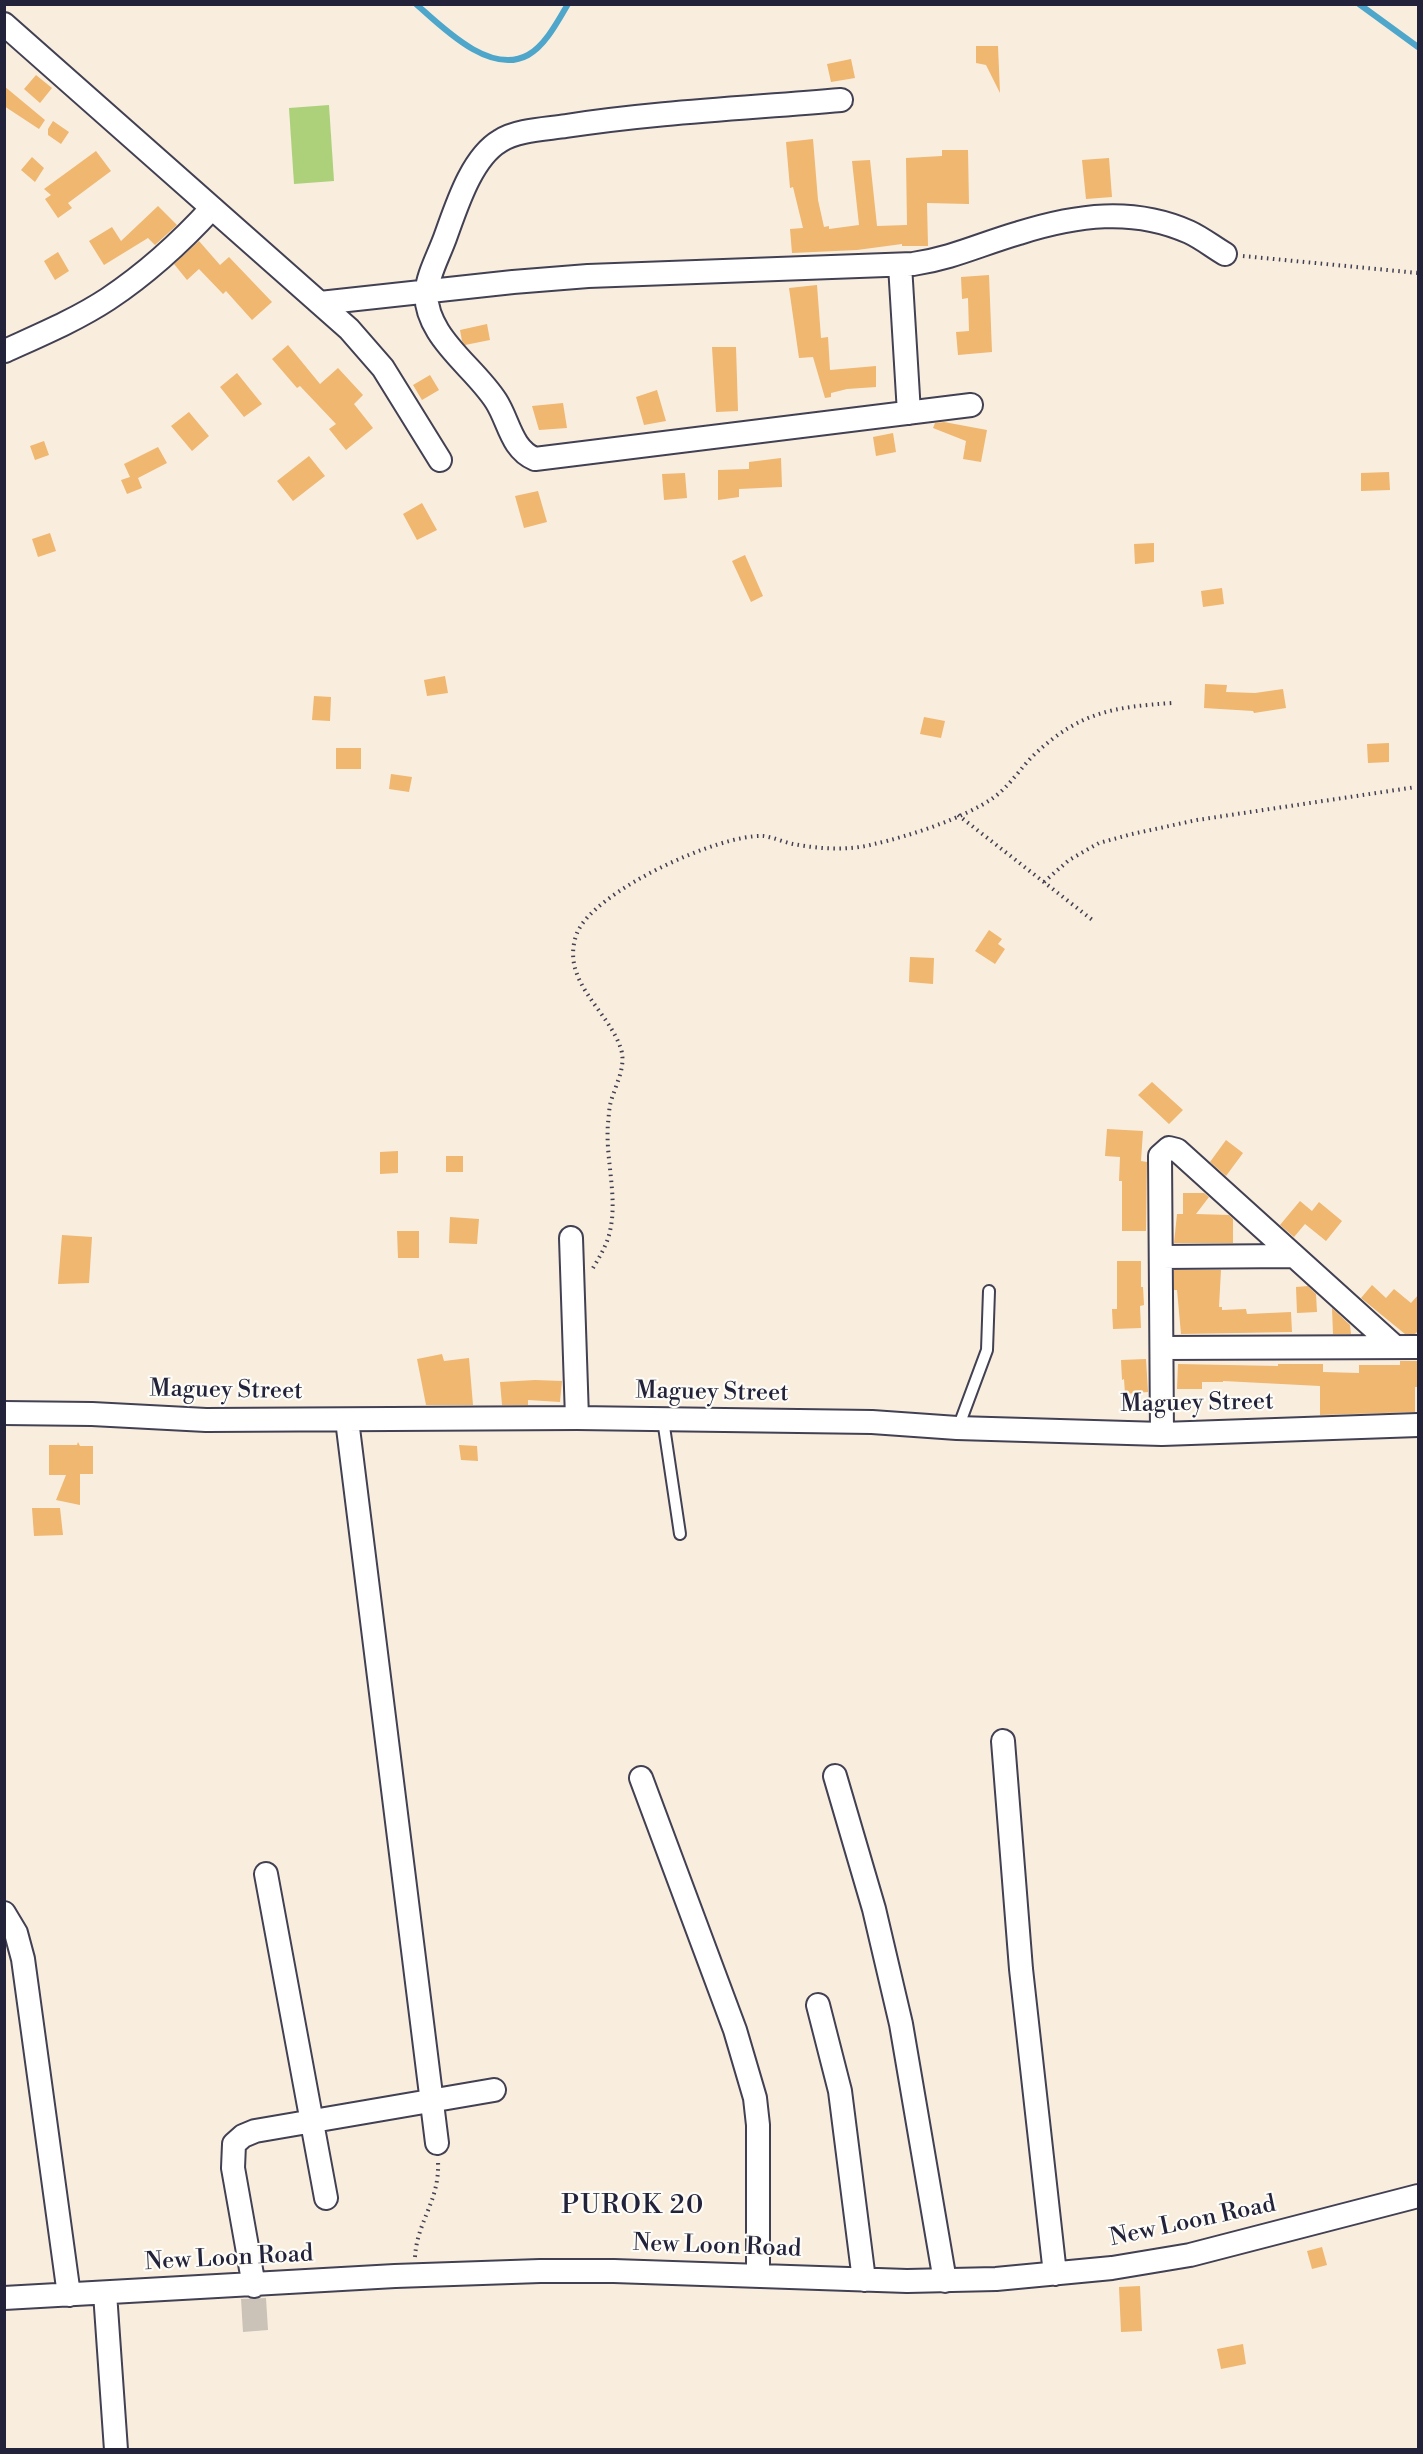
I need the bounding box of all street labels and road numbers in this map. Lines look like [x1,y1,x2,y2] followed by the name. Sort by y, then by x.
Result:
[149,1375,303,1407] street label: Maguey Street
[635,1377,789,1409] street label: Maguey Street
[1120,1388,1274,1420] street label: Maguey Street
[1107,2190,1279,2254] street label: New Loon Road
[632,2230,802,2264] street label: New Loon Road
[144,2240,314,2278] street label: New Loon Road

